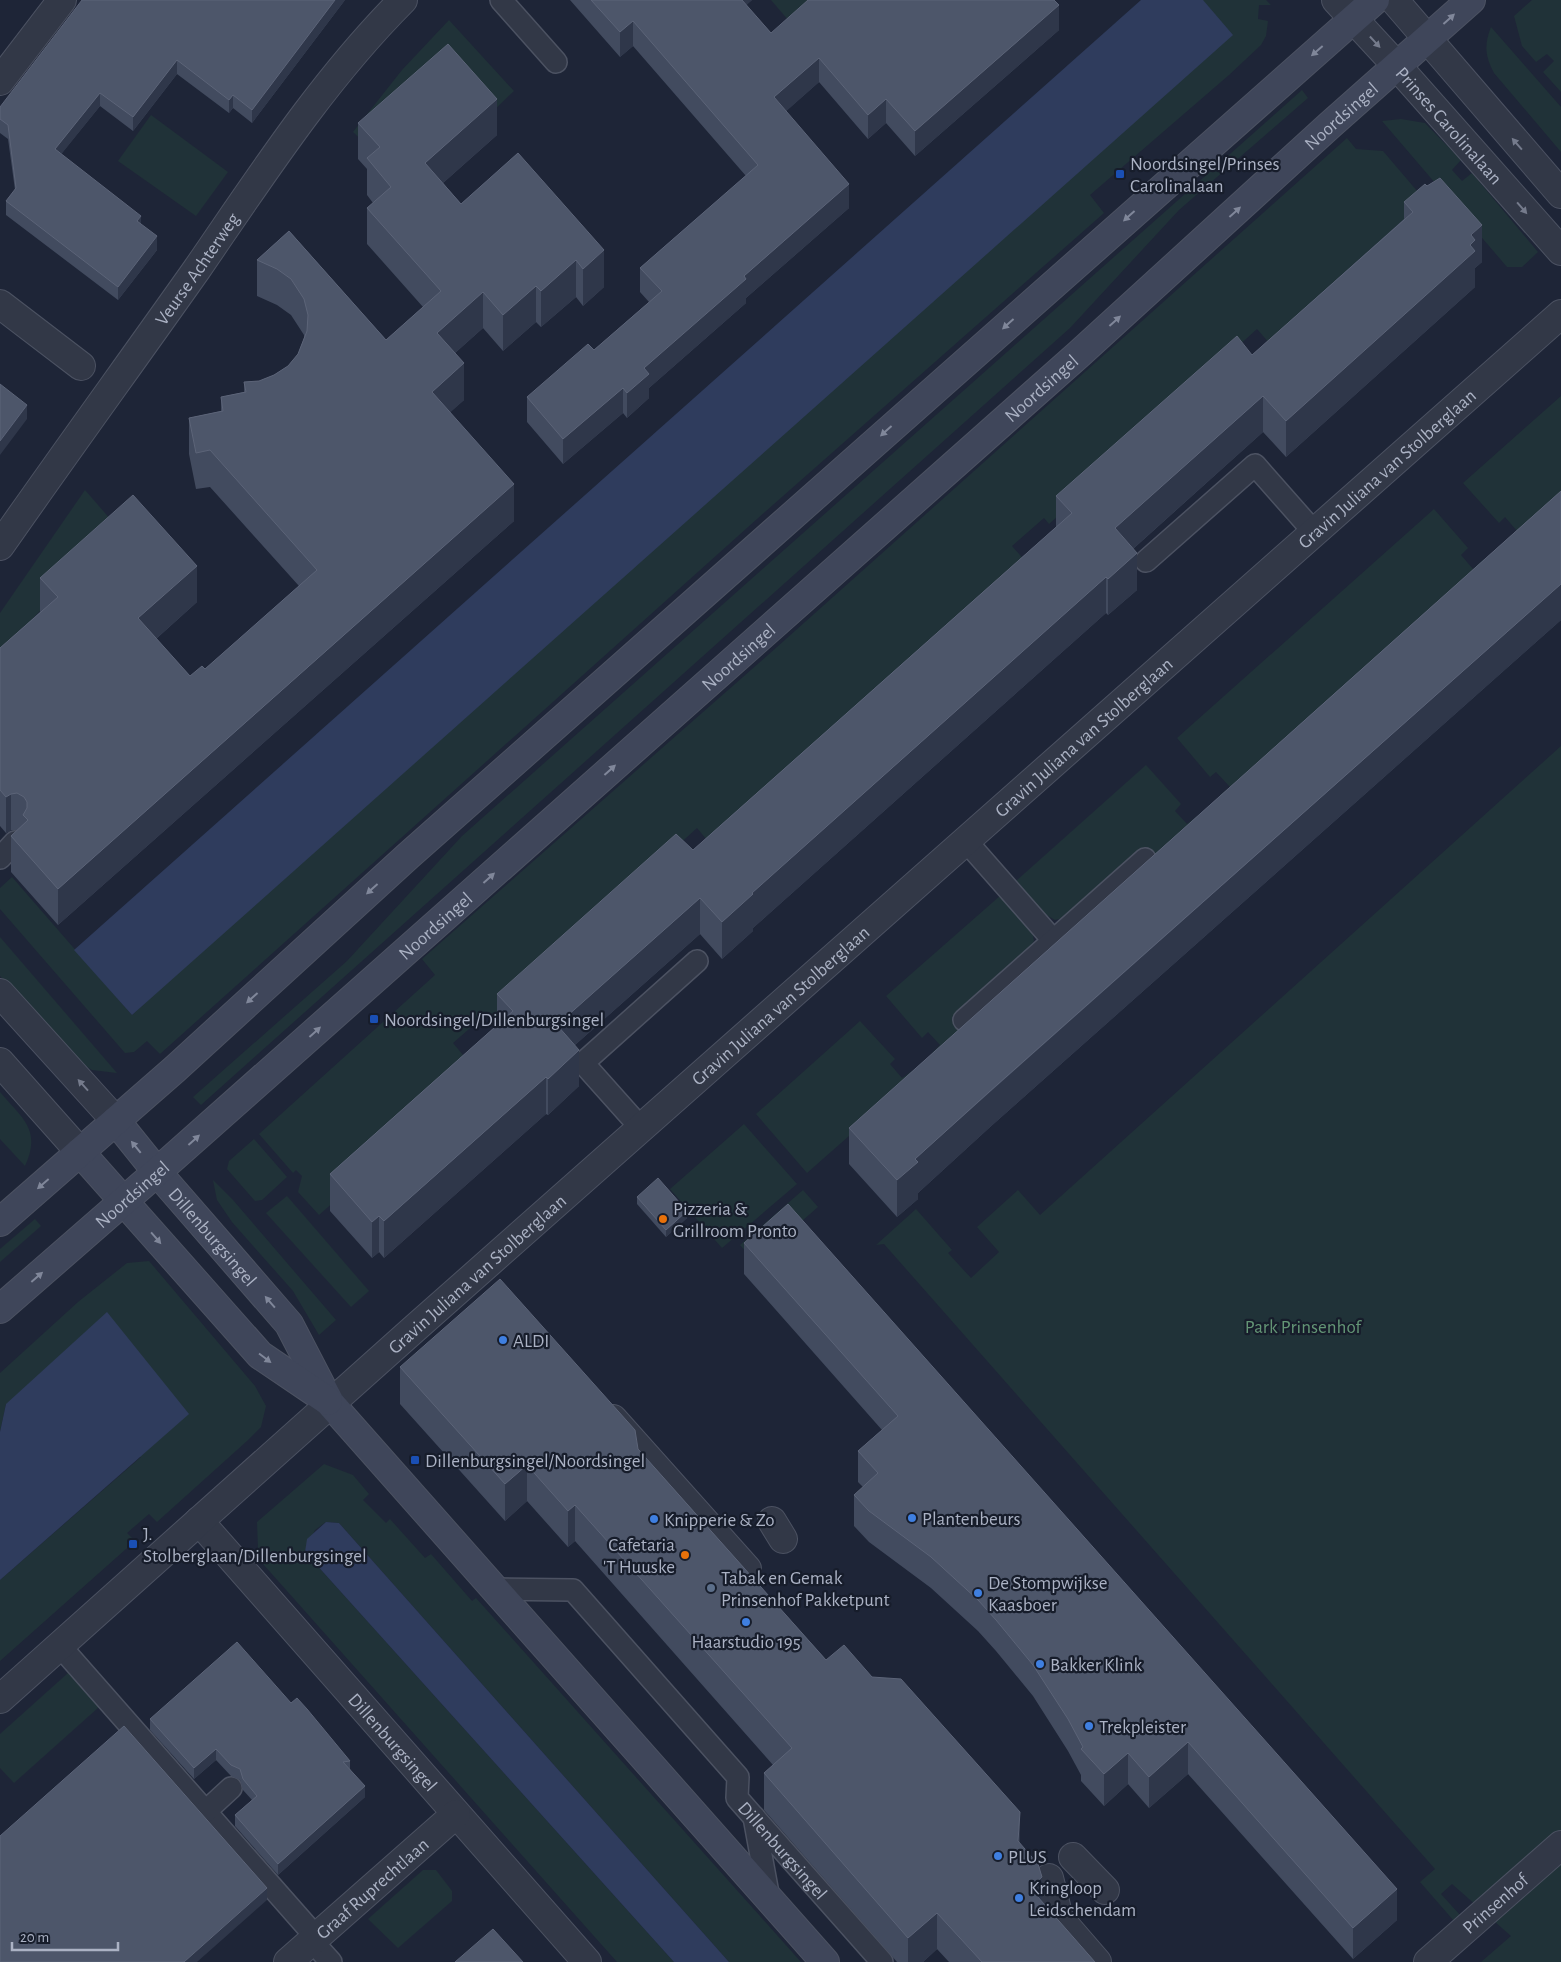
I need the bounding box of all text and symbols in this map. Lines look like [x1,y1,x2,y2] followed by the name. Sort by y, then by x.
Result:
[1443,14,1456,25] one-way arrow
[1369,36,1381,48] one-way arrow
[1310,45,1323,56] one-way arrow
[1392,64,1505,189] street label: Prinses Carolinalaan
[1301,79,1382,154] street label: Noordsingel
[1512,138,1523,151] one-way arrow
[1130,155,1280,196] place label: Noordsingel/Prinses Carolinalaan
[1114,168,1126,180] marker: Noordsingel/Prinses Carolinalaan
[1516,201,1528,213] one-way arrow
[1228,206,1240,218] one-way arrow
[152,209,244,329] street label: Veurse Achterweg
[1123,210,1136,221] one-way arrow
[1108,315,1120,327] one-way arrow
[1001,318,1014,329] one-way arrow
[1001,352,1082,426] street label: Noordsingel
[1295,386,1480,553] street label: Gravin Juliana van Stolberglaan
[880,426,893,437] one-way arrow
[699,620,779,695] street label: Noordsingel
[992,654,1177,821] street label: Gravin Juliana van Stolberglaan
[604,764,616,776] one-way arrow
[483,873,495,884] one-way arrow
[367,883,379,895] one-way arrow
[396,889,476,964] street label: Noordsingel
[689,923,873,1090] street label: Gravin Juliana van Stolberglaan
[246,993,259,1004] one-way arrow
[384,1011,604,1030] place label: Noordsingel/Dillenburgsingel
[368,1013,380,1025] marker: Noordsingel/Dillenburgsingel
[309,1026,321,1038] one-way arrow
[77,1079,89,1091] one-way arrow
[187,1134,199,1146] one-way arrow
[131,1140,142,1153] one-way arrow
[92,1158,173,1232] street label: Noordsingel
[38,1178,50,1190] one-way arrow
[164,1185,260,1291] street label: Dillenburgsingel
[385,1191,570,1358] street label: Gravin Juliana van Stolberglaan
[673,1200,797,1241] place label: Pizzeria & Grillroom Pronto
[657,1213,669,1225] marker: Pizzeria & Grillroom Pronto
[151,1231,162,1244] one-way arrow
[30,1272,43,1283] one-way arrow
[264,1296,276,1308] one-way arrow
[1245,1318,1362,1337] park label: Park Prinsenhof
[513,1332,549,1351] place label: ALDI
[497,1334,509,1346] marker: ALDI
[258,1353,271,1364] one-way arrow
[425,1452,645,1471] place label: Dillenburgsingel/Noordsingel
[409,1454,421,1466] marker: Dillenburgsingel/Noordsingel
[922,1510,1021,1529] place label: Plantenbeurs
[664,1511,775,1530] place label: Knipperie & Zo
[906,1512,918,1524] marker: Plantenbeurs
[648,1513,660,1525] marker: Knipperie & Zo
[143,1525,367,1566] place label: J. Stolberglaan/Dillenburgsingel
[603,1536,675,1577] place label: Cafetaria 'T Huuske
[127,1538,139,1550] marker: J. Stolberglaan/Dillenburgsingel
[679,1549,691,1561] marker: Cafetaria 'T Huuske
[721,1569,890,1610] place label: Tabak en Gemak Prinsenhof Pakketpunt
[988,1574,1108,1615] place label: De Stompwijkse Kaasboer
[705,1582,717,1594] marker: Tabak en Gemak Prinsenhof Pakketpunt
[972,1587,984,1599] marker: De Stompwijkse Kaasboer
[740,1616,752,1628] marker: Haarstudio 195
[691,1633,801,1652] place label: Haarstudio 195
[1050,1656,1143,1675] place label: Bakker Klink
[1034,1658,1046,1670] marker: Bakker Klink
[344,1690,440,1795] street label: Dillenburgsingel
[1099,1718,1186,1737] place label: Trekpleister
[1083,1720,1095,1732] marker: Trekpleister
[734,1798,830,1904] street label: Dillenburgsingel
[313,1835,433,1943] street label: Graaf Ruprechtlaan
[1008,1848,1047,1867] place label: PLUS
[992,1850,1004,1862] marker: PLUS
[1459,1870,1533,1938] street label: Prinsenhof
[1029,1879,1136,1920] place label: Kringloop Leidschendam
[1013,1892,1025,1904] marker: Kringloop Leidschendam
[12,1920,119,1952] scale bar
[20,1930,49,1945] text: 20 m

